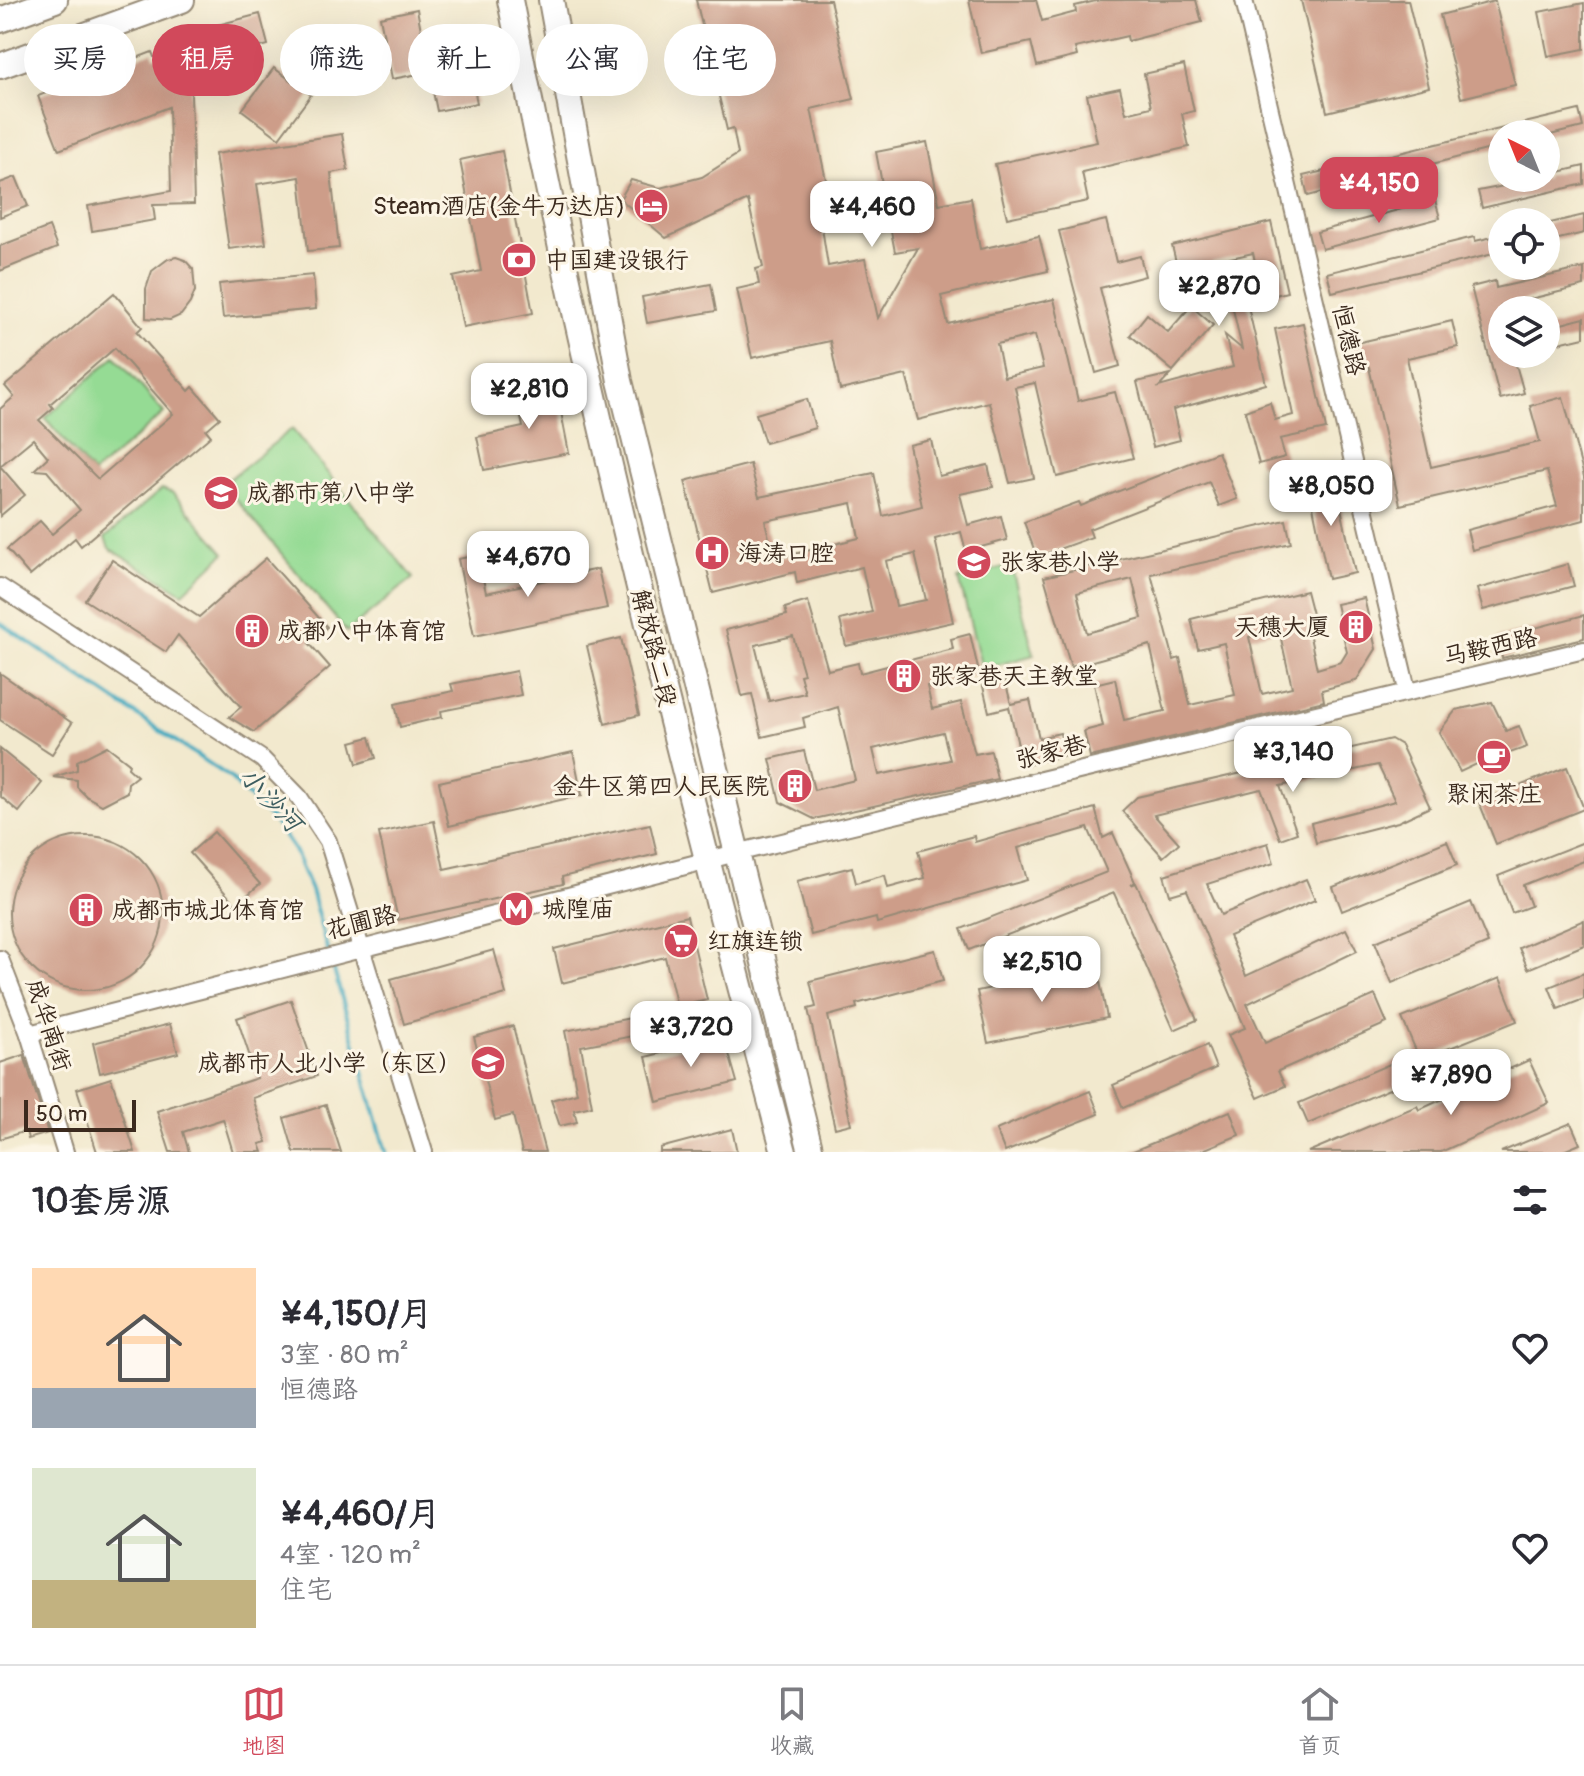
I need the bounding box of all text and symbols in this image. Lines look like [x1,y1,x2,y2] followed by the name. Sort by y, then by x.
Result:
[24,24,136,96] chip: 买房
[152,24,264,96] chip: 租房
[280,24,392,96] chip: 筛选
[408,24,520,96] chip: 新上
[536,24,648,96] chip: 公寓
[664,24,776,96] chip: 住宅
[1488,120,1560,192] north arrow
[1488,120,1560,368] map controls
[1314,157,1444,225] pin: ¥4,150
[1338,167,1420,199] text: ¥4,150
[807,181,937,249] pin: ¥4,460
[632,187,670,225] hotel icon: Steam酒店(金牛万达店)
[828,191,916,223] text: ¥4,460
[373,192,625,221] place label: Steam酒店(金牛万达店)
[1488,208,1560,280] button: locate
[500,241,538,279] bank icon: 中国建设银行
[545,246,689,275] place label: 中国建设银行
[1154,260,1284,328] pin: ¥2,870
[1177,270,1261,302] text: ¥2,870
[1488,296,1560,368] button: layers
[1326,302,1371,378] street label: 恒德路
[464,363,594,431] pin: ¥2,810
[489,373,569,405] text: ¥2,810
[1266,460,1396,528] pin: ¥8,050
[1287,470,1375,502] text: ¥8,050
[202,474,240,512] school or university icon: 成都市第八中学
[247,479,415,508] place label: 成都市第八中学
[463,531,593,599] pin: ¥4,670
[693,534,731,572] hospital icon: 海涛口腔
[738,539,834,568] place label: 海涛口腔
[485,541,571,573] text: ¥4,670
[955,543,993,581] school or university icon: 张家巷小学
[1000,548,1120,577] place label: 张家巷小学
[625,586,682,710] street label: 解放路二段
[1337,608,1375,646] building icon: 天穗大厦
[233,612,271,650] building icon: 成都八中体育馆
[1234,613,1330,642] place label: 天穗大厦
[278,617,446,646] place label: 成都八中体育馆
[1440,623,1540,672] street label: 马鞍西路
[885,657,923,695] building icon: 张家巷天主教堂
[930,662,1098,691] place label: 张家巷天主教堂
[1228,726,1358,794] pin: ¥3,140
[1013,730,1090,775] street label: 张家巷
[1252,736,1334,768] text: ¥3,140
[1475,738,1513,776] cafe icon: 聚闲茶庄
[232,760,311,842] water label: 小沙河
[776,767,814,805] building icon: 金牛区第四人民医院
[553,772,769,801] place label: 金牛区第四人民医院
[1446,780,1542,809] place label: 聚闲茶庄
[497,890,535,928] metro station icon: 城隍庙
[67,891,105,929] building icon: 成都市城北体育馆
[542,895,614,924] place label: 城隍庙
[112,896,304,925] place label: 成都市城北体育馆
[323,900,400,945] street label: 花圃路
[662,922,700,960] supermarket icon: 红旗连锁
[707,927,803,956] place label: 红旗连锁
[977,936,1107,1004] pin: ¥2,510
[1001,946,1083,978] text: ¥2,510
[20,975,77,1075] street label: 成华南街
[626,1001,756,1069] pin: ¥3,720
[648,1011,734,1043] text: ¥3,720
[469,1044,507,1082] school or university icon: 成都市人北小学（东区）
[198,1049,462,1078] place label: 成都市人北小学（东区）
[1386,1049,1516,1117] pin: ¥7,890
[1410,1059,1492,1091] text: ¥7,890
[24,1096,136,1132] scale bar
[36,1100,87,1128] text: 50 m
[1508,1178,1552,1222] icon: filters
[32,1180,171,1223] text: 10套房源
[280,1293,433,1336] text: ¥4,150/月
[96,1300,192,1396] icon: home
[1508,1326,1552,1370] icon: heart
[280,1339,409,1371] text: 3室 · 80 m²
[280,1374,358,1406] text: 恒德路
[280,1493,441,1536] text: ¥4,460/月
[96,1500,192,1596] icon: home
[1508,1526,1552,1570] icon: heart
[280,1539,421,1571] text: 4室 · 120 m²
[280,1574,332,1606] text: 住宅
[242,1682,286,1760] tab: 地图
[770,1682,814,1760] tab: 收藏
[1298,1682,1342,1760] tab: 首页

